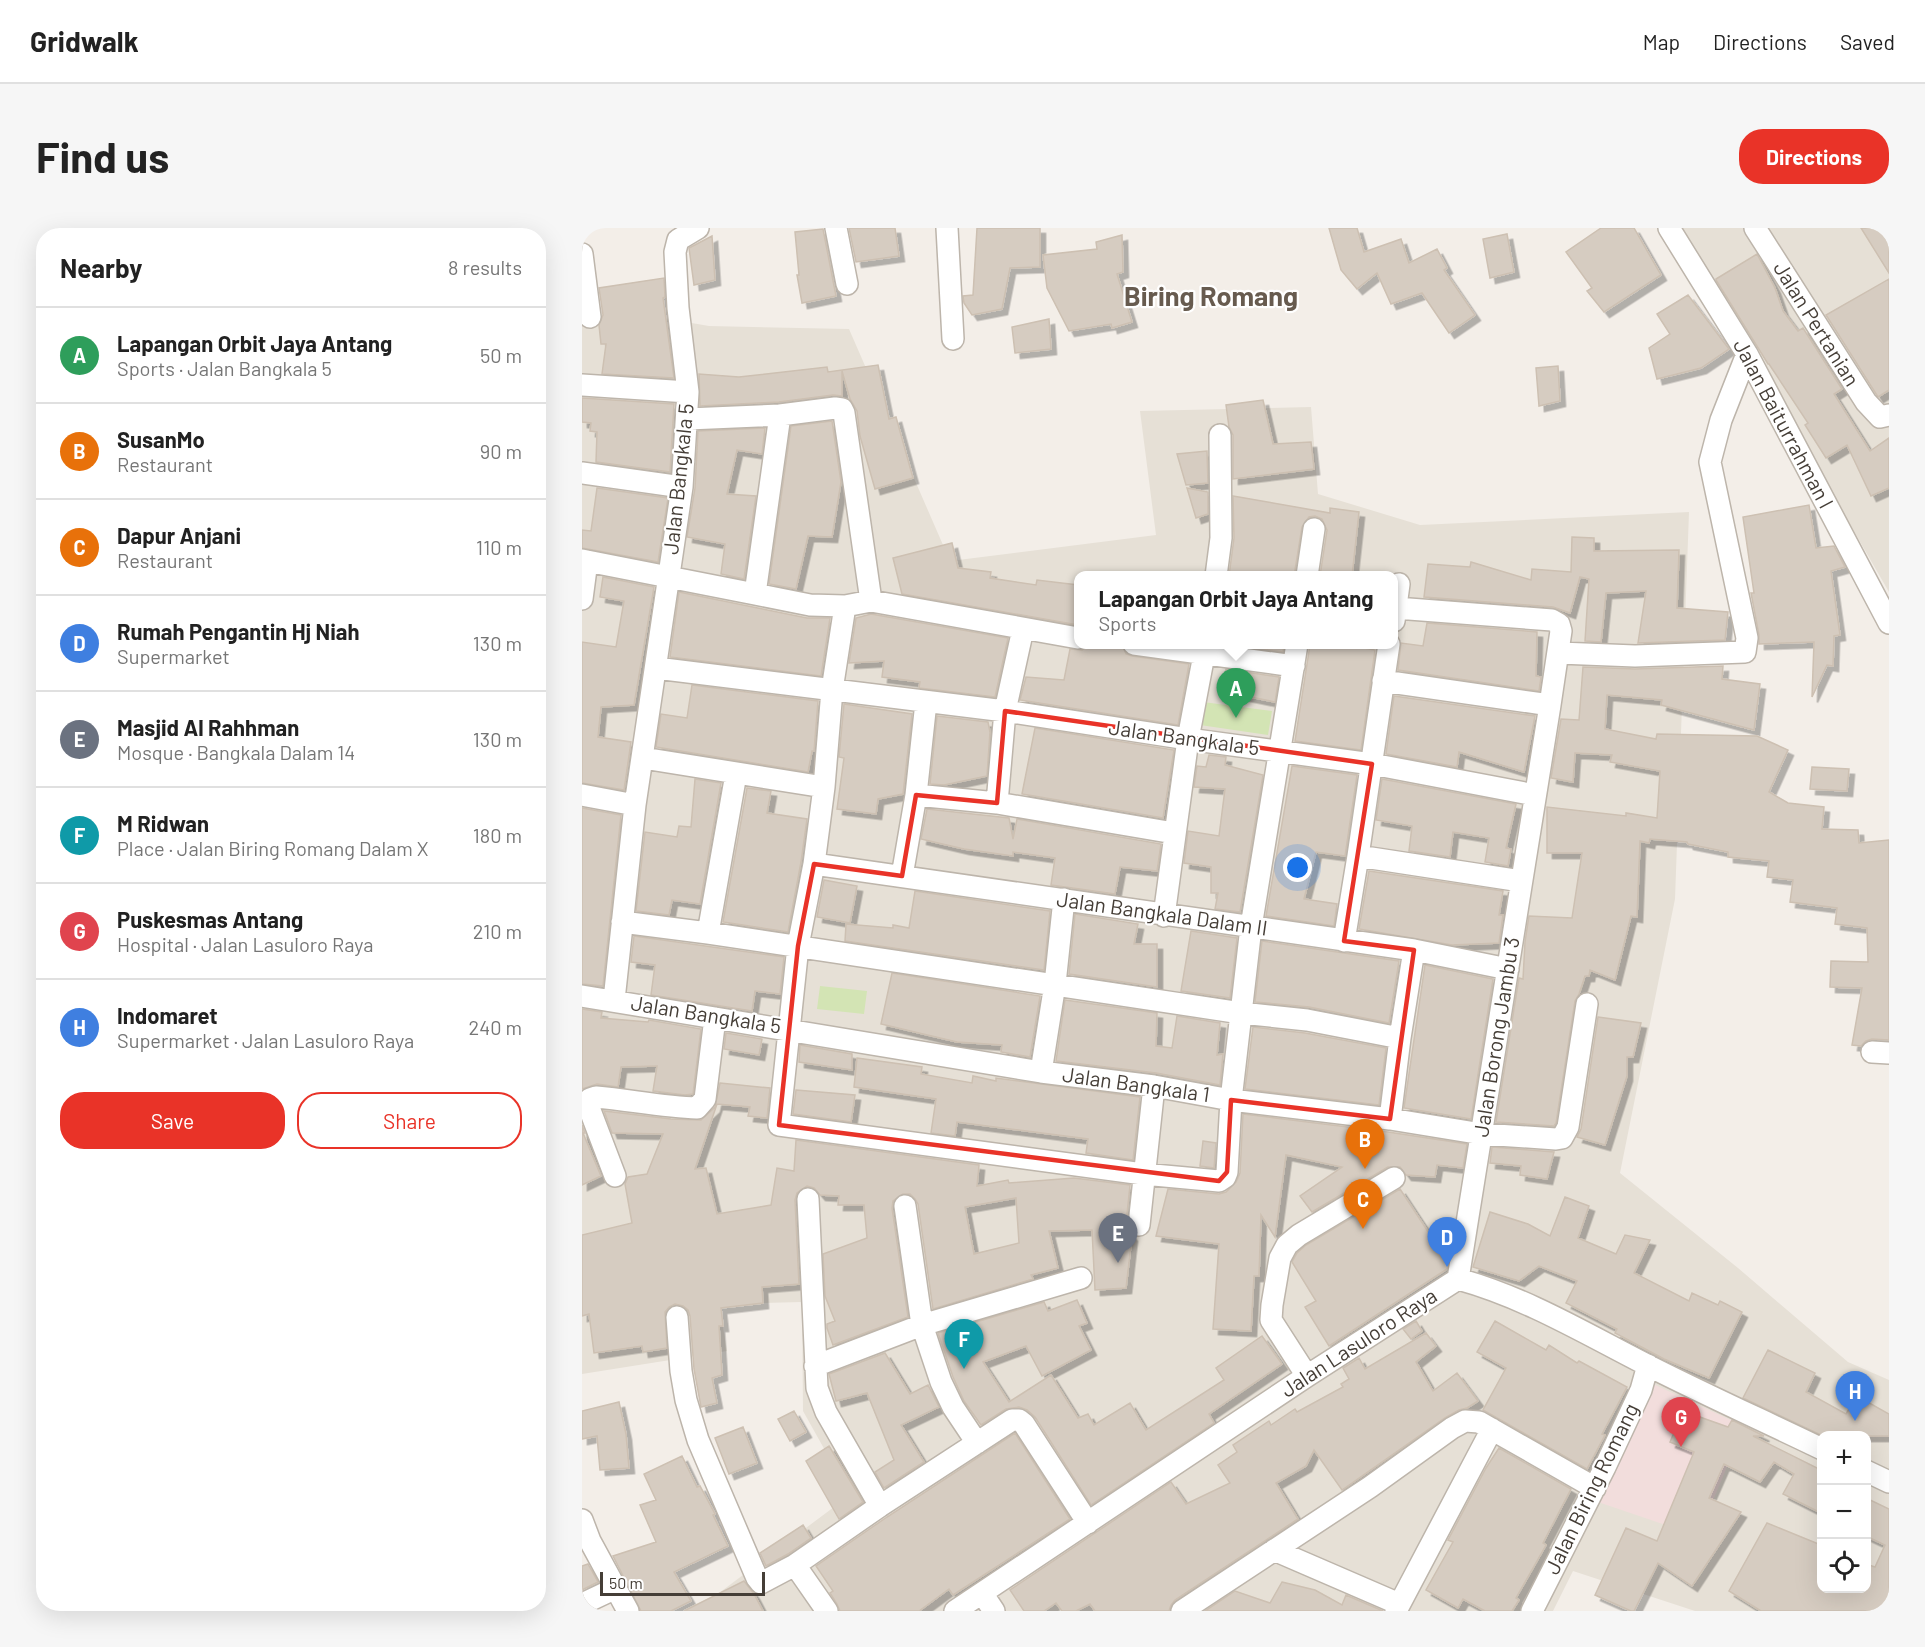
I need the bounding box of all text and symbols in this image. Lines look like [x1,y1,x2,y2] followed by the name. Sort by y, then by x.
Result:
[30,24,139,58] text: Gridwalk
[1643,29,1680,54] text: Map
[1713,29,1807,54] text: Directions
[1840,29,1895,54] text: Saved
[1739,129,1889,184] button: Directions
[36,131,169,181] text: Find us
[60,252,142,283] text: Nearby
[448,255,522,279] text: 8 results
[1769,256,1866,390] street label: Jalan Pertanian
[1124,279,1298,311] district label: Biring Romang
[117,330,392,356] text: Lapangan Orbit Jaya Antang
[1729,334,1840,512] street label: Jalan Baiturrahman I
[73,343,86,367] text: A
[480,343,522,367] text: 50 m
[117,356,332,380] text: Sports · Jalan Bangkala 5
[657,402,698,556] street label: Jalan Bangkala 5
[117,426,205,452] text: SusanMo
[73,439,86,463] text: B
[480,439,522,463] text: 90 m
[117,452,213,476] text: Restaurant
[117,522,241,548] text: Dapur Anjani
[73,535,86,559] text: C
[476,535,522,559] text: 110 m
[117,548,213,572] text: Restaurant
[1074,571,1398,649] popup
[1098,585,1374,611] text: Lapangan Orbit Jaya Antang
[1098,611,1156,635] text: Sports
[117,618,359,644] text: Rumah Pengantin Hj Niah
[73,631,86,655] text: D
[473,631,522,655] text: 130 m
[117,644,230,668] text: Supermarket
[1216,668,1256,718] pin: A
[117,714,299,740] text: Masjid Al Rahhman
[1107,714,1261,759] street label: Jalan Bangkala 5
[74,727,85,751] text: E
[473,727,522,751] text: 130 m
[117,740,355,764] text: Mosque · Bangkala Dalam 14
[117,810,209,836] text: M Ridwan
[74,823,85,847] text: F
[473,823,522,847] text: 180 m
[117,836,429,860] text: Place · Jalan Biring Romang Dalam X
[1283,853,1312,882] your location
[1055,885,1269,940] street label: Jalan Bangkala Dalam II
[117,906,303,932] text: Puskesmas Antang
[73,919,86,943] text: G
[473,919,522,943] text: 210 m
[117,932,373,956] text: Hospital · Jalan Lasuloro Raya
[1467,935,1524,1139] street label: Jalan Borong Jambu 3
[629,989,783,1038] street label: Jalan Bangkala 5
[117,1002,218,1028] text: Indomaret
[73,1015,86,1039] text: H
[468,1015,522,1039] text: 240 m
[117,1028,414,1052] text: Supermarket · Jalan Lasuloro Raya
[1061,1061,1211,1106] street label: Jalan Bangkala 1
[60,1092,285,1149] button: Save
[297,1092,522,1149] button: Share
[1346,1120,1384,1169] pin: B
[1344,1180,1382,1229] pin: C
[1098,1214,1138,1263] pin: E
[1428,1218,1466,1267] pin: D
[1275,1282,1441,1402] street label: Jalan Lasuloro Raya
[944,1320,983,1369] pin: F
[1836,1372,1874,1421] pin: H
[1662,1398,1700,1447] pin: G
[1538,1399,1643,1578] street label: Jalan Biring Romang
[1817,1431,1871,1593] map controls
[1817,1431,1871,1485] button: +
[1817,1485,1871,1539] button: −
[1817,1539,1871,1593] button: locate
[600,1569,765,1596] scale bar
[609,1573,643,1592] text: 50 m

